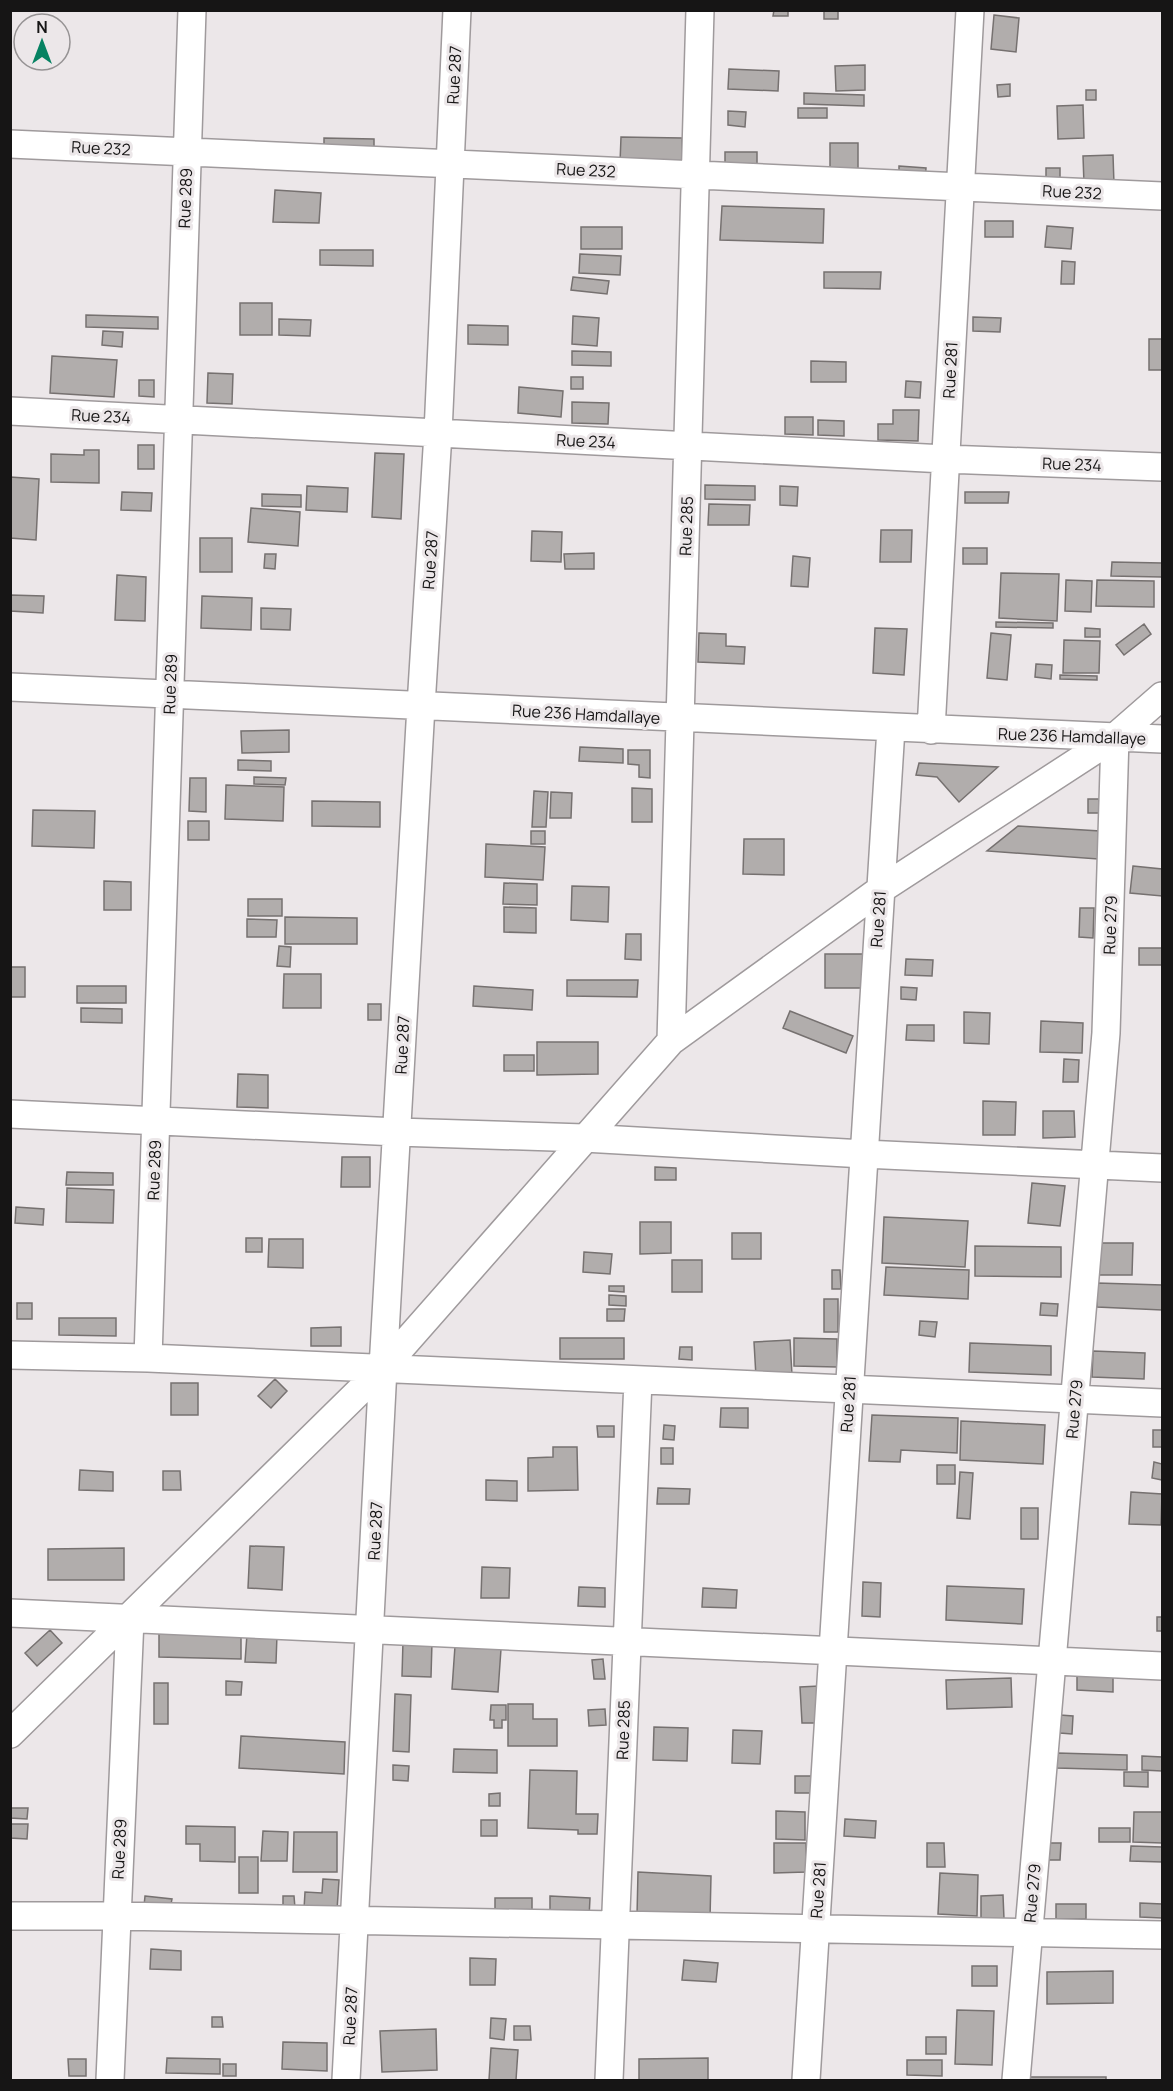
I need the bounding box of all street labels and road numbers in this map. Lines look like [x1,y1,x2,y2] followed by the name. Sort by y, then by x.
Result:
[441,45,467,105] street label: Rue 287
[71,135,131,161] street label: Rue 232
[556,157,616,183] street label: Rue 232
[173,167,197,229] street label: Rue 289
[1042,179,1102,205] street label: Rue 232
[938,341,962,399] street label: Rue 281
[71,403,131,429] street label: Rue 234
[556,428,616,454] street label: Rue 234
[1042,452,1102,476] street label: Rue 234
[674,496,698,556] street label: Rue 285
[417,530,443,590] street label: Rue 287
[158,653,182,715] street label: Rue 289
[511,699,661,729] street label: Rue 236 Hamdallaye
[997,722,1147,750] street label: Rue 236 Hamdallaye
[865,890,891,948] street label: Rue 281
[1098,895,1122,955] street label: Rue 279
[389,1015,415,1075] street label: Rue 287
[142,1139,166,1201] street label: Rue 289
[835,1375,861,1433] street label: Rue 281
[1060,1379,1088,1439] street label: Rue 279
[362,1501,388,1561] street label: Rue 287
[611,1700,635,1760] street label: Rue 285
[106,1818,132,1880] street label: Rue 289
[805,1861,831,1919] street label: Rue 281
[1018,1863,1046,1923] street label: Rue 279
[337,1986,363,2046] street label: Rue 287

